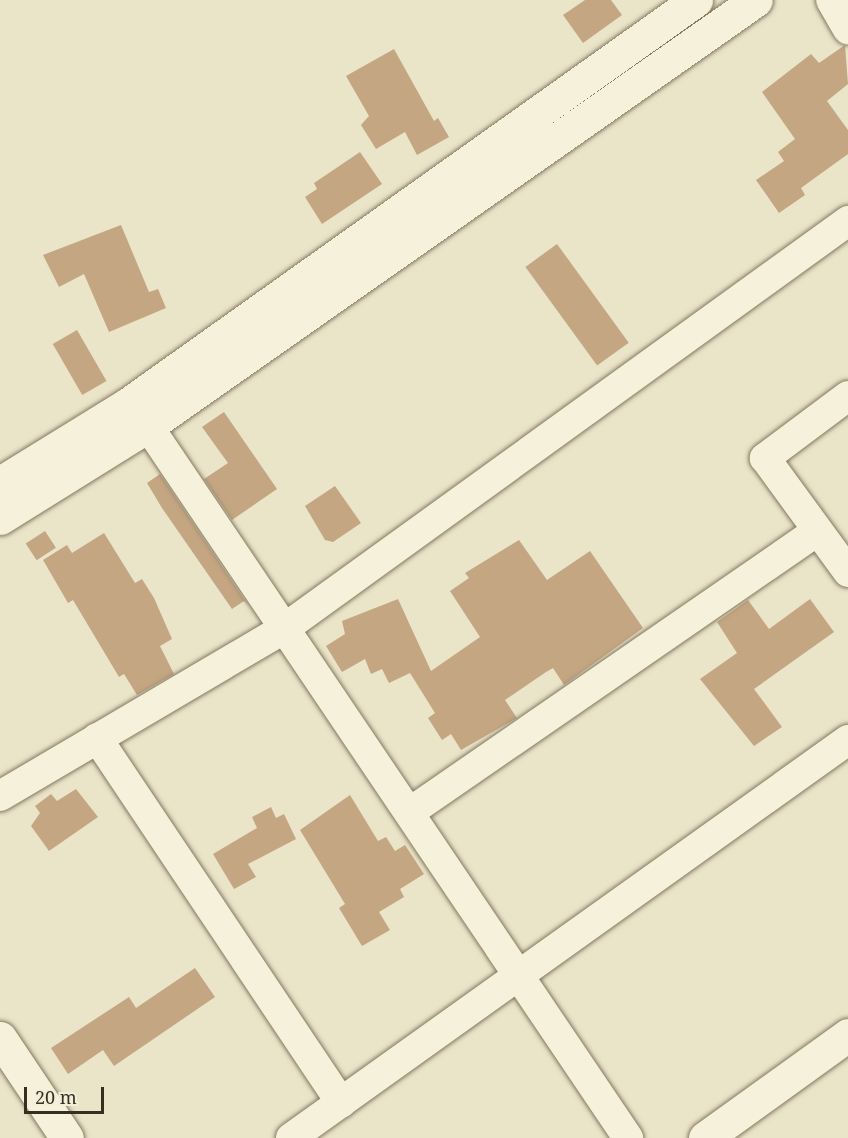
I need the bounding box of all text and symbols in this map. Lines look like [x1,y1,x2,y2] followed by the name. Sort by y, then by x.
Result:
[27,1075,106,1113] scale bar
[35,1085,77,1109] text: 20 m

